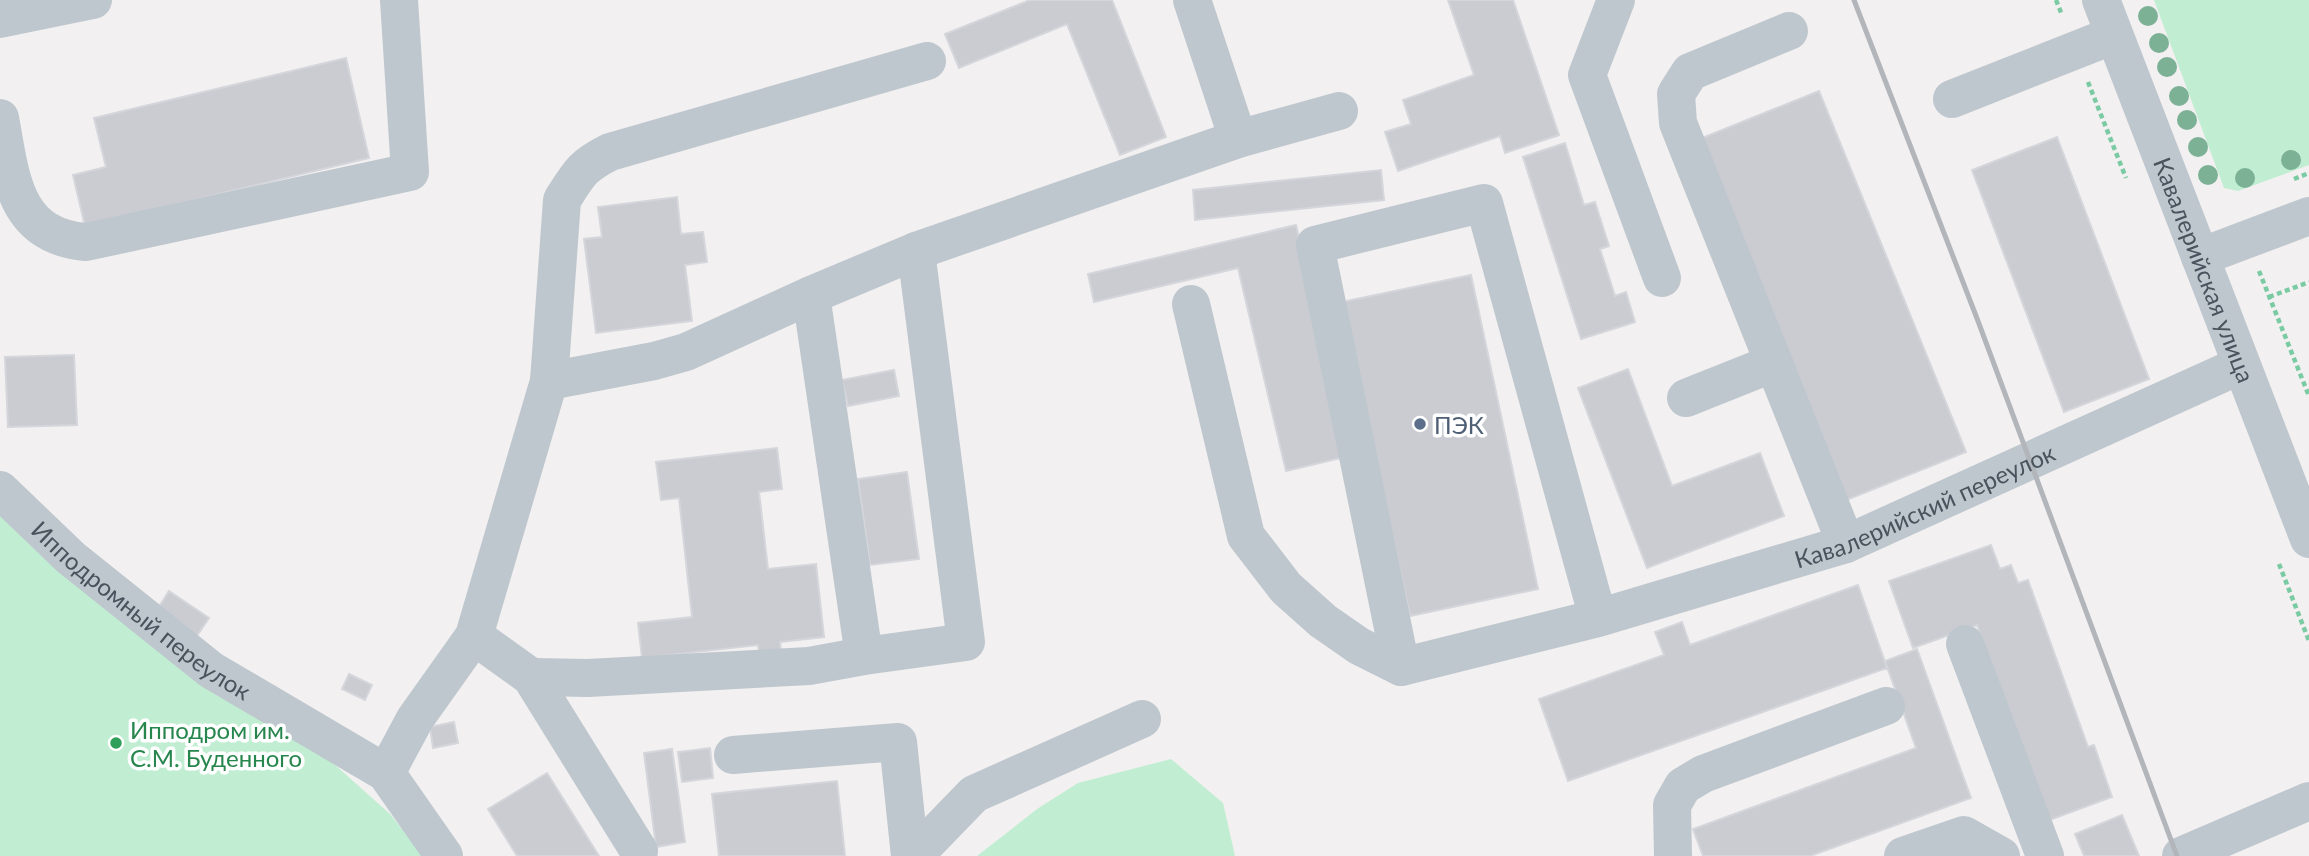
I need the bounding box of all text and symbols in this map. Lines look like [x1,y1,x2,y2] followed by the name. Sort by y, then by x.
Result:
[2149,153,2262,386] street label: Кавалерийская улица
[1434,410,1484,439] place label: ПЭК
[1412,416,1428,432] marker: ПЭК
[1791,437,2060,573] street label: Кавалерийский переулок
[26,514,257,705] street label: Ипподромный переулок
[130,715,302,772] place label: Ипподром им. С.М. Буденного
[108,735,124,751] marker: Ипподром им. С.М. Буденного

